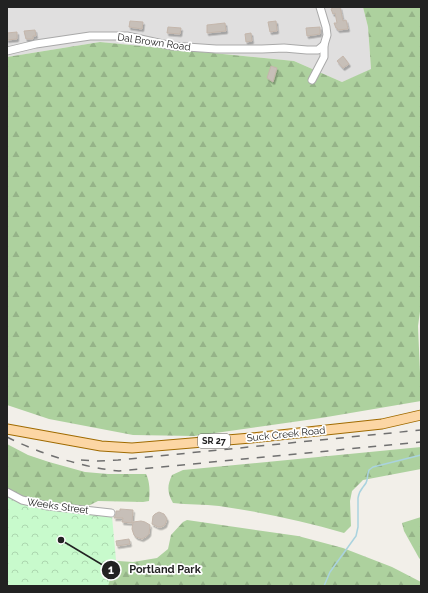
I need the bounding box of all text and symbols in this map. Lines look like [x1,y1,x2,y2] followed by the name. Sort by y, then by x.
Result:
[117,31,191,53] street label: Dal Brown Road
[246,424,326,444] street label: Suck Creek Road
[198,434,230,448] road number: SR 27
[27,496,90,516] street label: Weeks Street
[101,558,209,581] callout: Portland Park
[108,563,114,577] text: 1
[129,563,202,576] text: Portland Park

